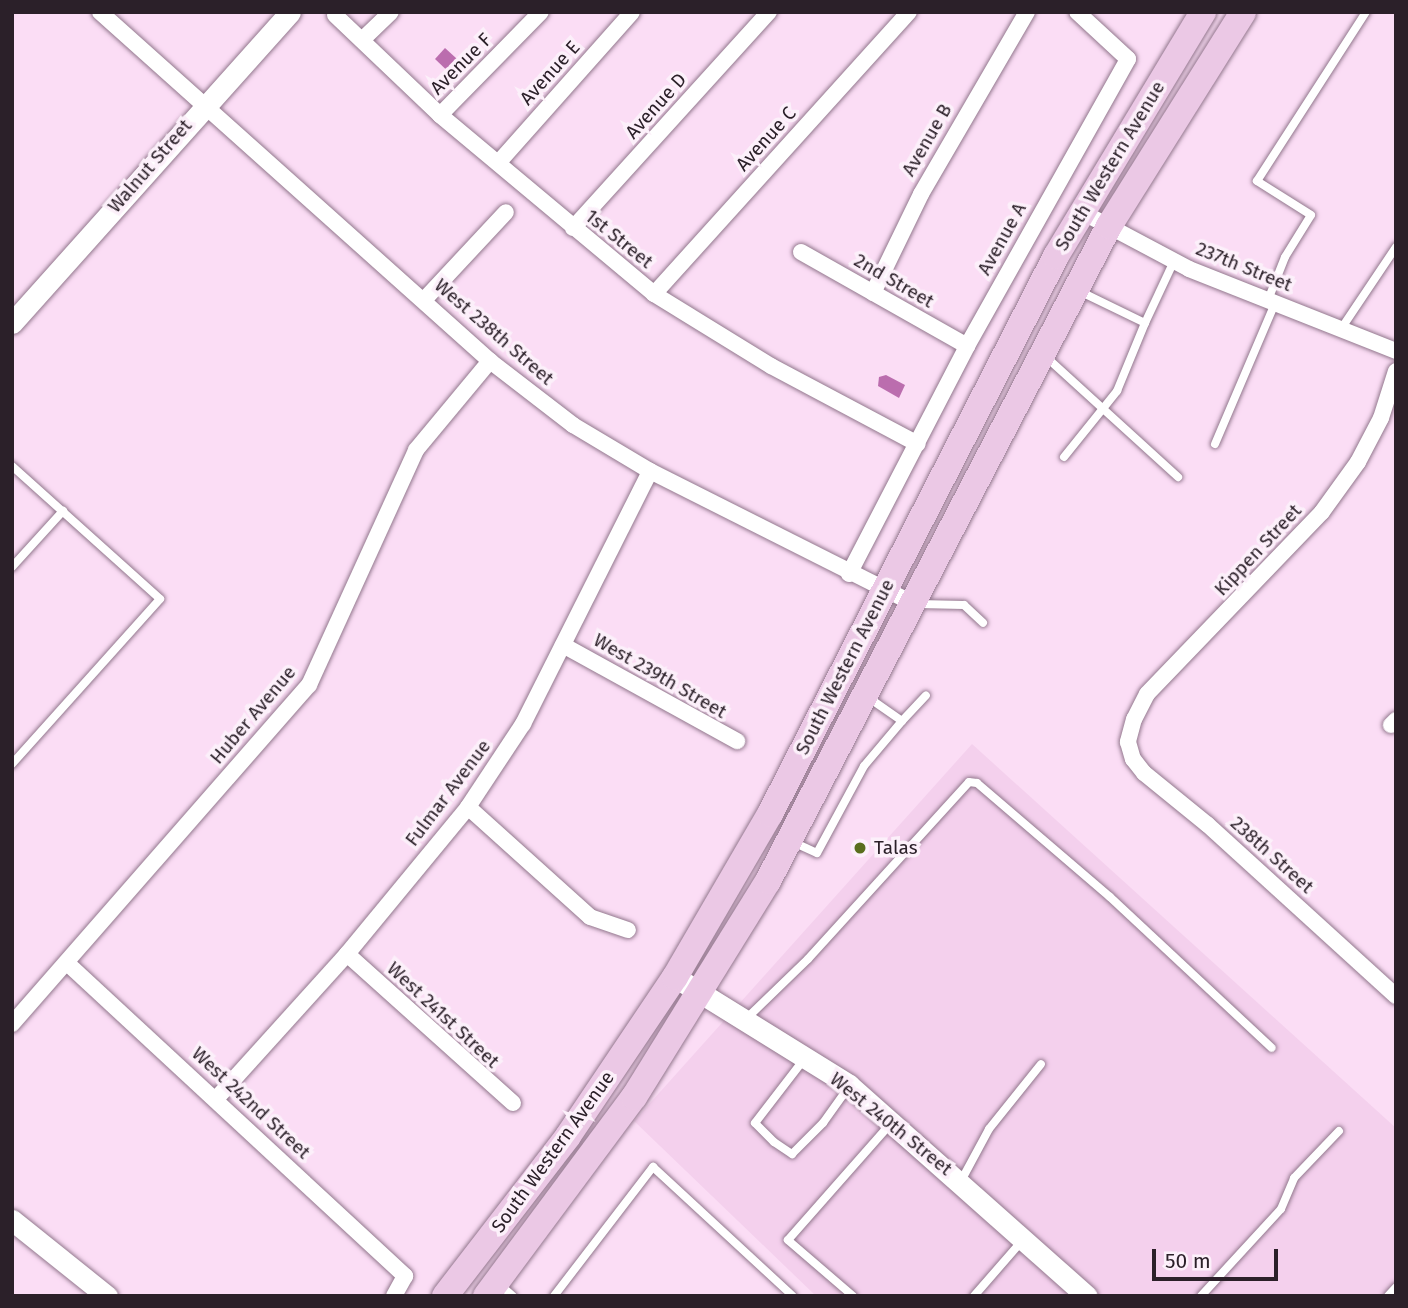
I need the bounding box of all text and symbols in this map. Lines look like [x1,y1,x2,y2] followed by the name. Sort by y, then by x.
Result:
[426,29,496,99] street label: Avenue F
[515,36,585,110] street label: Avenue E
[621,69,691,143] street label: Avenue D
[1050,77,1170,255] street label: South Western Avenue
[897,100,957,180] street label: Avenue B
[731,102,801,176] street label: Avenue C
[103,115,197,217] street label: Walnut Street
[973,199,1031,279] street label: Avenue A
[581,205,657,273] street label: 1st Street
[1193,237,1295,297] street label: 237th Street
[850,249,938,313] street label: 2nd Street
[430,274,558,390] street label: West 238th Street
[1210,499,1306,601] street label: Kippen Street
[791,576,899,758] street label: South Western Avenue
[589,629,731,723] street label: West 239th Street
[205,661,301,769] street label: Huber Avenue
[401,735,495,851] street label: Fulmar Avenue
[1226,812,1318,898] street label: 238th Street
[874,837,918,859] place label: Talas
[852,840,868,856] marker: Talas
[382,957,504,1073] street label: West 241st Street
[187,1042,315,1164] street label: West 242nd Street
[487,1067,619,1237] street label: South Western Avenue
[825,1068,957,1180] street label: West 240th Street
[1156,1234,1282,1278] scale bar
[1165,1248,1211,1274] text: 50 m

